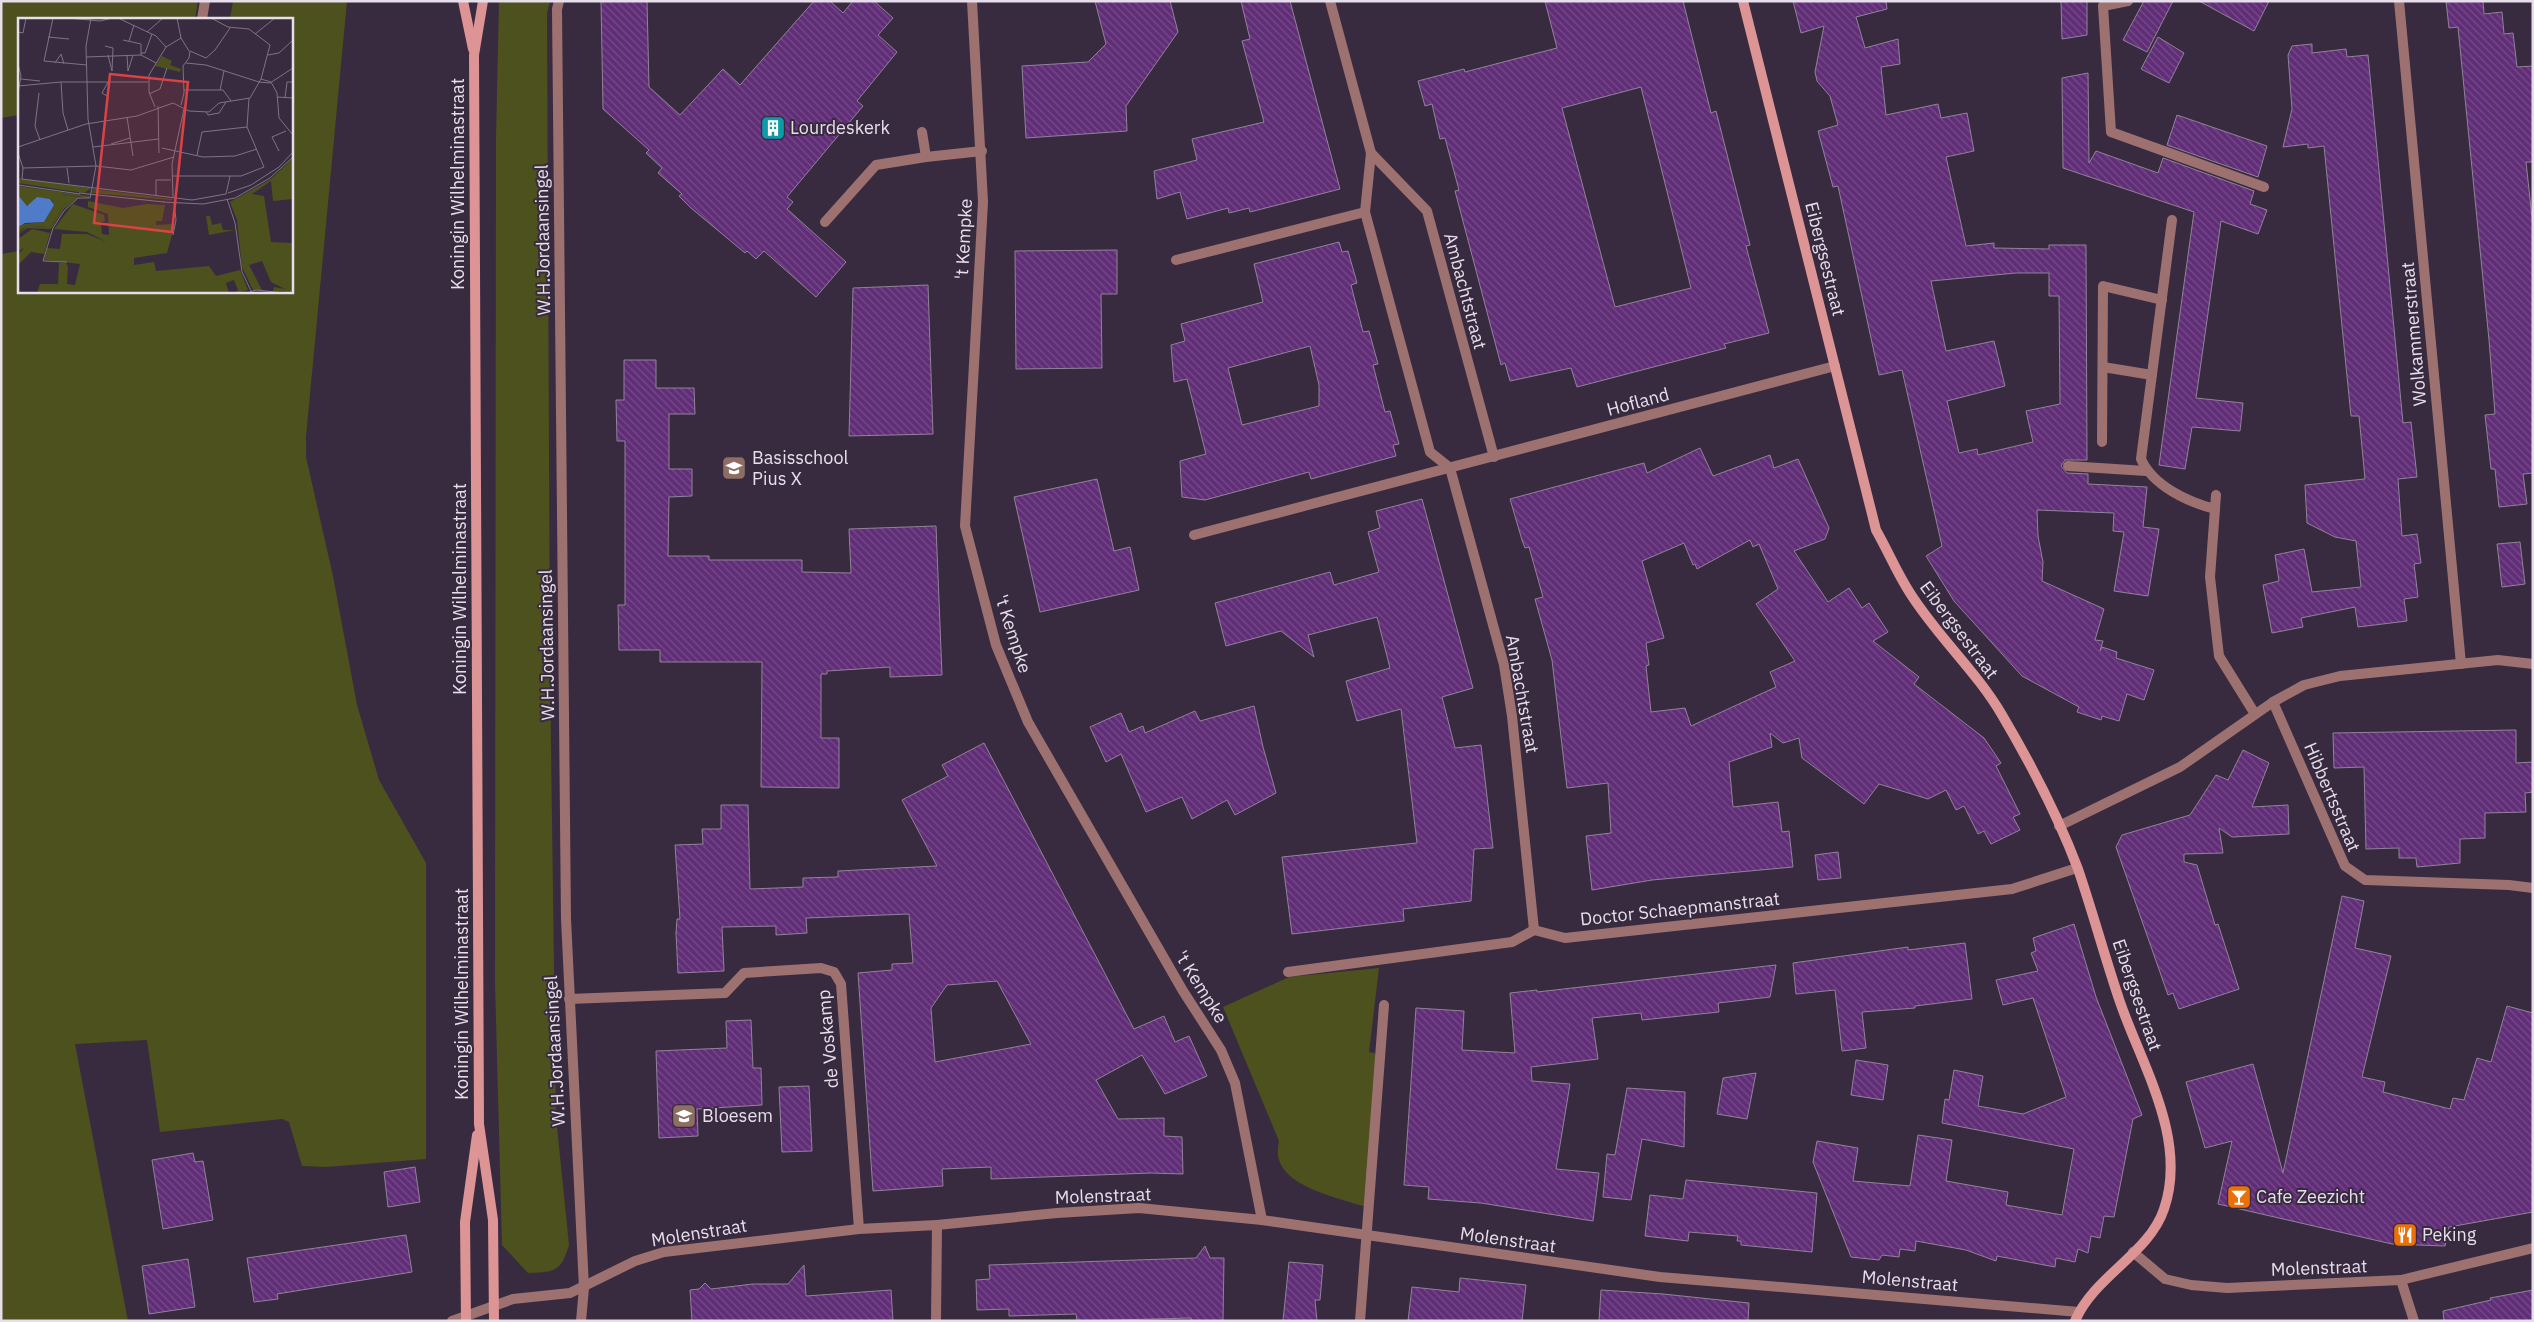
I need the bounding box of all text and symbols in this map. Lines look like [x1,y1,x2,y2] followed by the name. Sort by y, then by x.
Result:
[18,18,292,292] inset map
[446,78,469,290] street label: Koningin Wilhelminastraat
[760,115,786,141] building icon: Lourdeskerk
[790,116,890,139] place label: Lourdeskerk
[530,164,555,316] street label: W.H.Jordaansingel
[950,198,977,280] street label: 't Kempke
[1800,199,1851,318] street label: Eibergsestraat
[1439,230,1492,352] street label: Ambachtstraat
[2396,261,2431,407] street label: Wolkammerstraat
[1604,382,1672,421] street label: Hofland
[752,446,848,490] place label: Basisschool Pius X
[721,455,747,481] school or university icon: Basisschool Pius X
[448,483,471,695] street label: Koningin Wilhelminastraat
[534,569,559,721] street label: W.H.Jordaansingel
[1915,576,2004,683] street label: Eibergsestraat
[990,592,1037,676] street label: 't Kempke
[1501,633,1544,755] street label: Ambachtstraat
[2299,739,2366,855] street label: Hibbertsstraat
[1579,887,1781,930] street label: Doctor Schaepmanstraat
[450,888,473,1100] street label: Koningin Wilhelminastraat
[2108,936,2167,1054] street label: Eibergsestraat
[1170,946,1233,1027] street label: 't Kempke
[539,975,570,1127] street label: W.H.Jordaansingel
[812,989,843,1089] street label: de Voskamp
[671,1103,697,1129] school or university icon: Bloesem
[702,1104,773,1127] place label: Bloesem
[1054,1182,1152,1209] street label: Molenstraat
[2226,1184,2252,1210] bar icon: Cafe Zeezicht
[2256,1185,2365,1208] place label: Cafe Zeezicht
[649,1214,748,1251] street label: Molenstraat
[1459,1221,1558,1258] street label: Molenstraat
[2392,1222,2418,1248] restaurant icon: Peking
[2422,1223,2477,1246] place label: Peking
[2270,1254,2368,1281] street label: Molenstraat
[1861,1265,1959,1296] street label: Molenstraat

